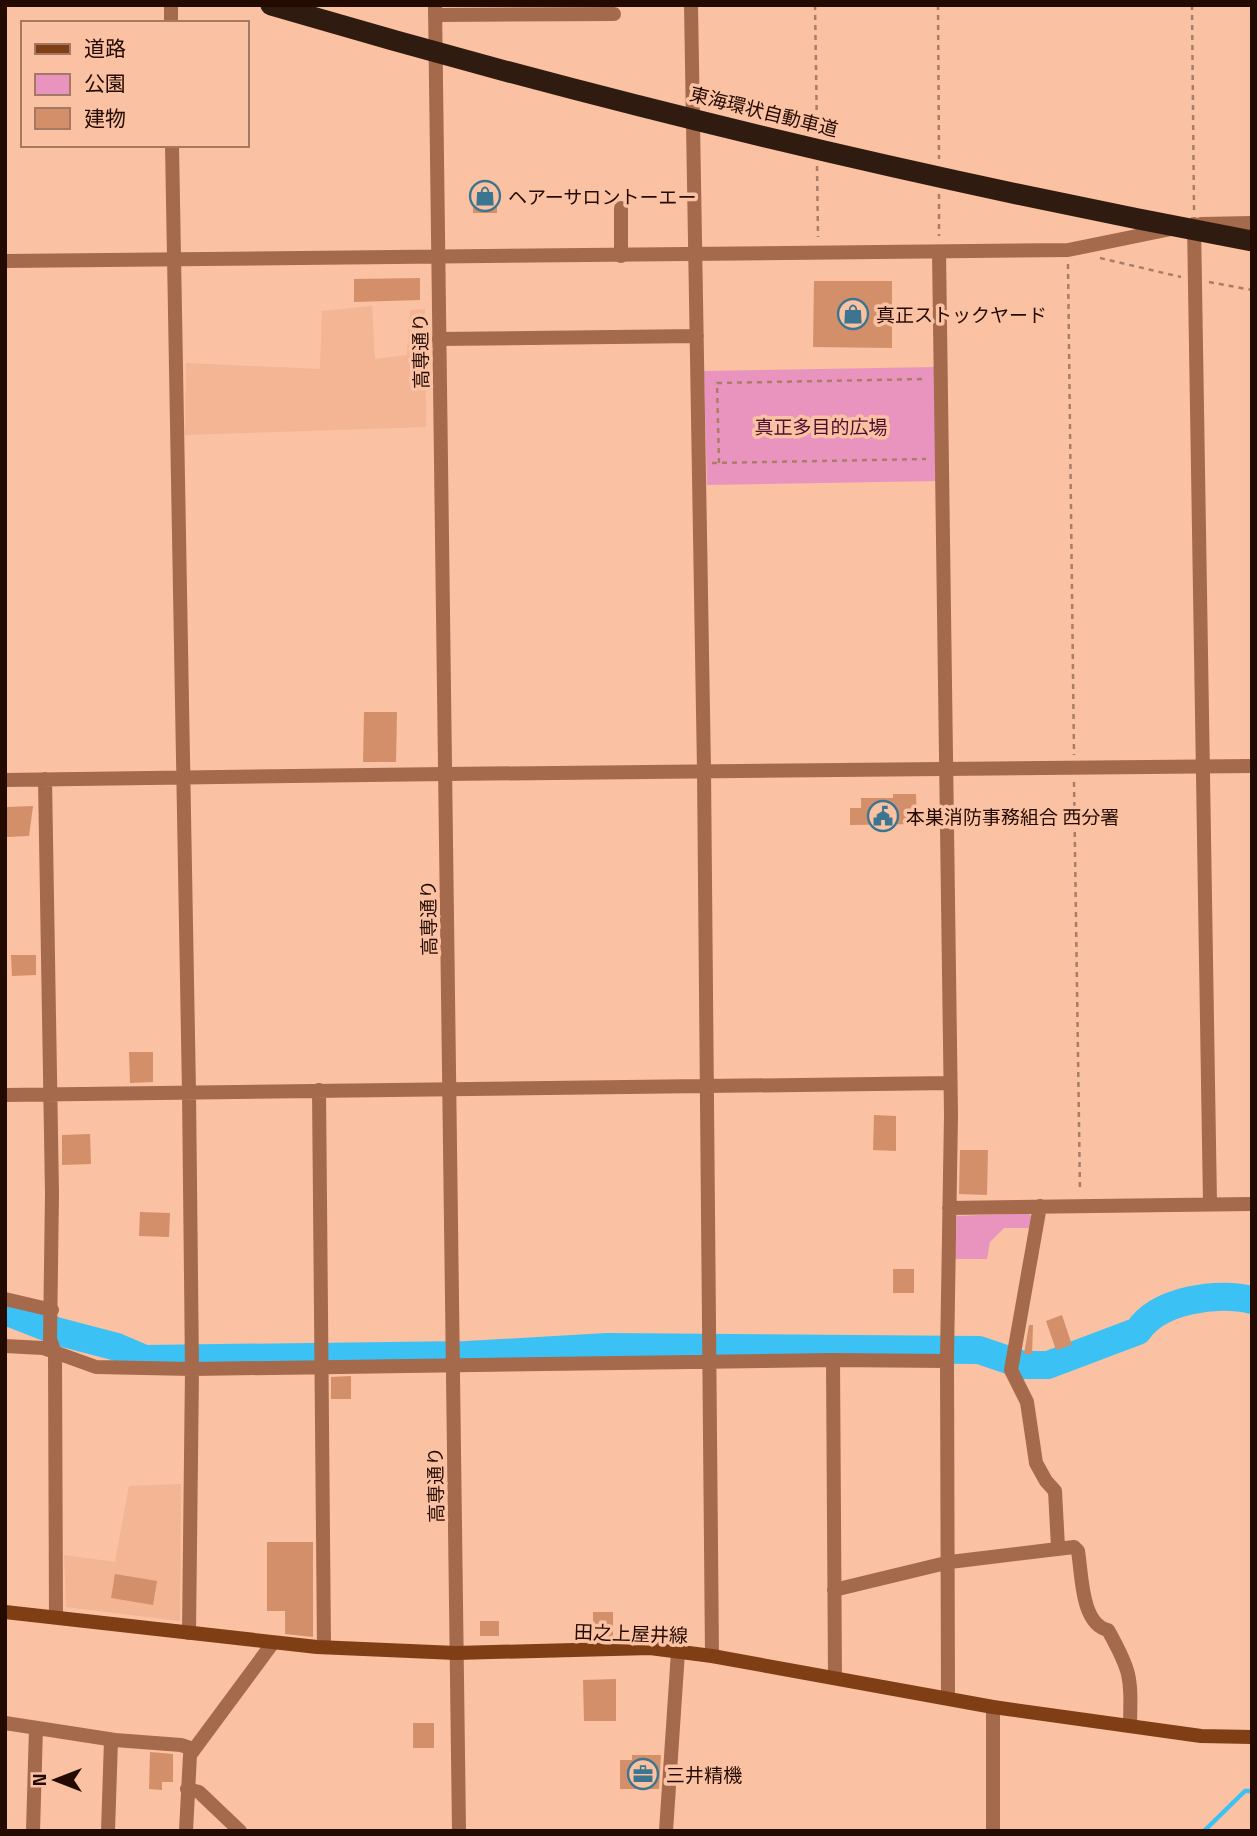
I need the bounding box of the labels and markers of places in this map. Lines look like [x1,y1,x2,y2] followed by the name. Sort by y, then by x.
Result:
[468,179,502,213] shop icon: ヘアーサロントーエー
[508,182,696,211] place label: ヘアーサロントーエー
[836,297,870,331] shop icon: 真正ストックヤード
[876,300,1047,329] place label: 真正ストックヤード
[866,799,900,833] public building icon: 本巣消防事務組合 西分署
[906,802,1119,831] place label: 本巣消防事務組合 西分署
[626,1757,660,1791] office icon: 三井精機
[666,1760,742,1789] place label: 三井精機

